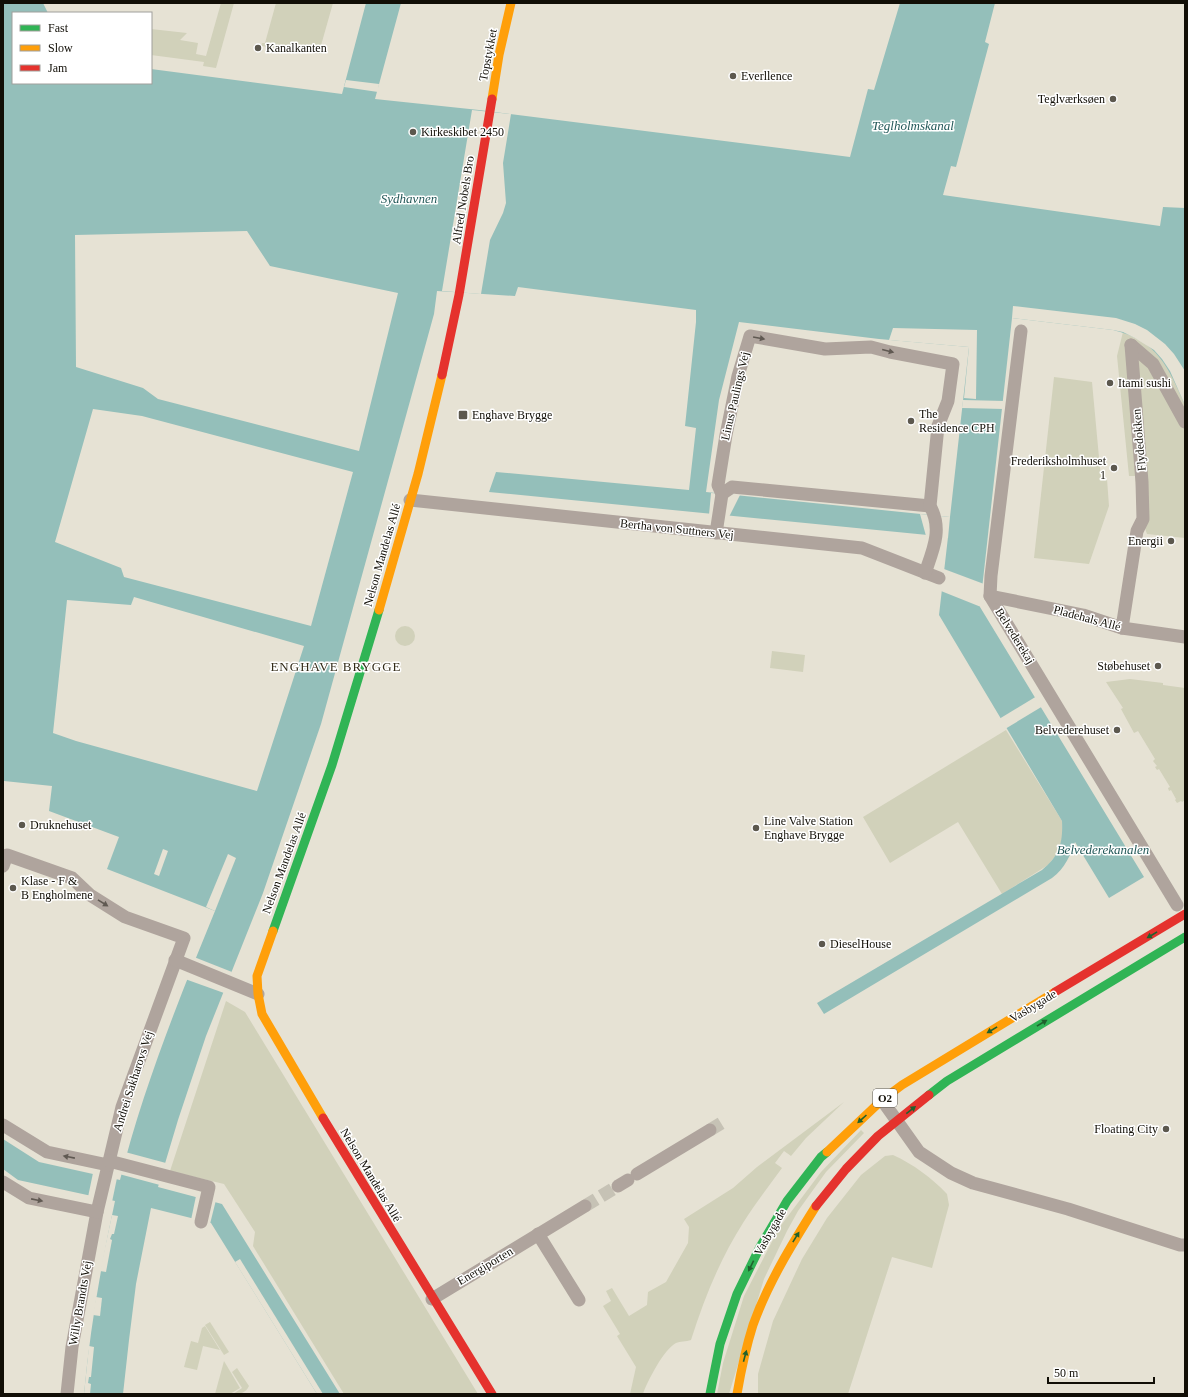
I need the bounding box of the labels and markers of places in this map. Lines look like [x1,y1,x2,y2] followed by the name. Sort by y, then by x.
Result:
[266,41,327,55] place label: Kanalkanten
[253,43,263,53] marker: Kanalkanten
[741,69,792,83] place label: Everllence
[728,71,738,81] marker: Everllence
[1038,92,1105,106] place label: Teglværksøen
[1108,94,1118,104] marker: Teglværksøen
[421,125,504,139] place label: Kirkeskibet 2450
[408,127,418,137] marker: Kirkeskibet 2450
[1118,376,1172,390] place label: Itami sushi
[1105,378,1115,388] marker: Itami sushi
[919,407,995,435] place label: The Residence CPH
[472,408,552,422] place label: Enghave Brygge
[457,409,469,421] marker: Enghave Brygge
[906,416,916,426] marker: The Residence CPH
[1011,454,1107,482] place label: Frederiksholmhuset 1
[1109,463,1119,473] marker: Frederiksholmhuset 1
[1128,534,1164,548] place label: Energii
[1166,536,1176,546] marker: Energii
[1097,659,1151,673] place label: Støbehuset
[1153,661,1163,671] marker: Støbehuset
[1035,723,1110,737] place label: Belvederehuset
[1112,725,1122,735] marker: Belvederehuset
[764,814,853,842] place label: Line Valve Station Enghave Brygge
[30,818,92,832] place label: Druknehuset
[17,820,27,830] marker: Druknehuset
[751,823,761,833] marker: Line Valve Station Enghave Brygge
[21,874,93,902] place label: Klase - F & B Engholmene
[8,883,18,893] marker: Klase - F & B Engholmene
[830,937,891,951] place label: DieselHouse
[817,939,827,949] marker: DieselHouse
[1094,1122,1158,1136] place label: Floating City
[1161,1124,1171,1134] marker: Floating City

